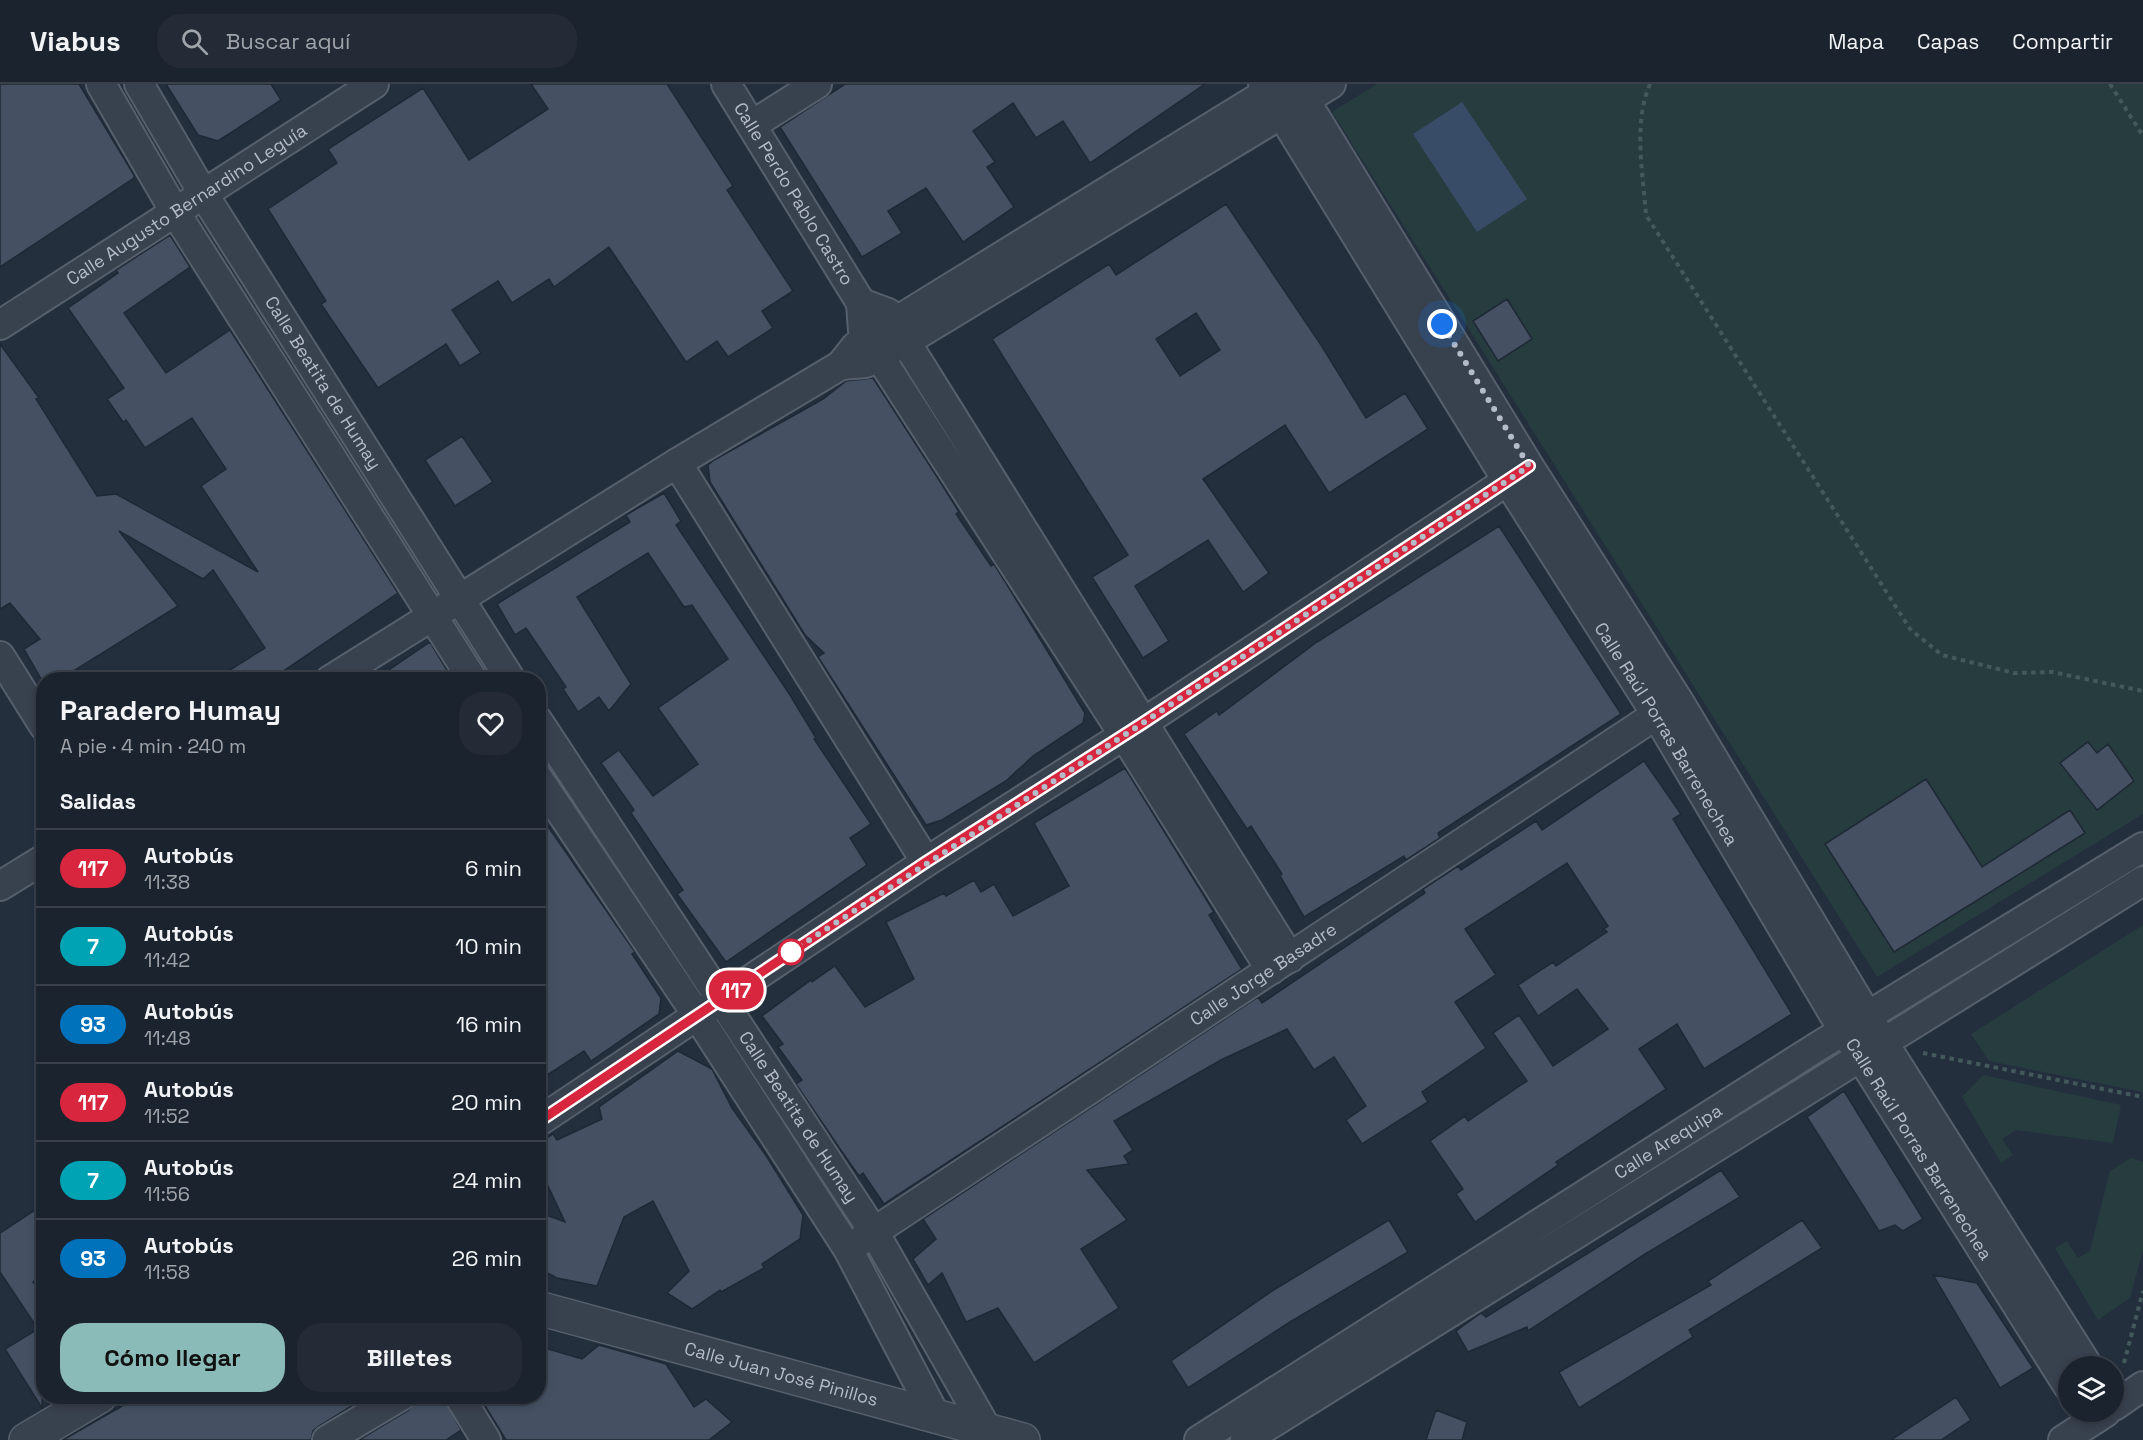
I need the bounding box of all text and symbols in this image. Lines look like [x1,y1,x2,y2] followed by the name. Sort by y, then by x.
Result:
[157,14,577,68] search box
[30,23,121,59] text: Viabus
[178,25,211,58] icon: search
[226,27,350,55] text: Buscar aquí
[1828,28,1884,55] text: Mapa
[1917,28,1979,55] text: Capas
[2012,28,2113,55] text: Compartir
[729,98,859,289] street label: Calle Perdo Pablo Castro
[62,118,311,290] street label: Calle Augusto Bernardino Leguía
[260,292,387,474] street label: Calle Beatita de Humay
[1427,309,1457,339] your location
[1590,618,1743,850] street label: Calle Raúl Porras Barrenechea
[60,692,281,728] text: Paradero Humay
[459,692,522,755] button: heart
[60,733,246,759] text: A pie · 4 min · 240 m
[60,787,136,815] text: Salidas
[144,841,234,869] text: Autobús
[465,854,522,882] text: 6 min
[78,855,108,882] text: 117
[144,869,190,895] text: 11:38
[1185,917,1341,1031] street label: Calle Jorge Basadre
[144,919,234,947] text: Autobús
[455,932,522,960] text: 10 min
[87,933,99,960] text: 7
[778,939,804,965] unlabelled marker
[144,947,190,973] text: 11:42
[702,970,771,1010] line badge: 117
[721,977,751,1004] text: 117
[144,997,234,1025] text: Autobús
[456,1010,522,1038] text: 16 min
[80,1011,106,1038] text: 93
[144,1025,191,1051] text: 11:48
[734,1027,864,1207] street label: Calle Beatita de Humay
[1841,1034,1998,1264] street label: Calle Raúl Porras Barrenechea
[144,1075,234,1103] text: Autobús
[451,1088,522,1116] text: 20 min
[78,1089,108,1116] text: 117
[1610,1098,1726,1184] street label: Calle Arequipa
[144,1103,190,1129] text: 11:52
[144,1153,234,1181] text: Autobús
[452,1166,522,1194] text: 24 min
[87,1167,99,1194] text: 7
[144,1181,190,1207] text: 11:56
[144,1231,234,1259] text: Autobús
[452,1244,522,1272] text: 26 min
[80,1245,106,1272] text: 93
[144,1259,190,1285] text: 11:58
[60,1323,285,1392] button: Cómo llegar
[297,1323,522,1392] button: Billetes
[682,1336,881,1411] street label: Calle Juan José Pinillos
[2058,1356,2124,1422] map controls
[2058,1356,2124,1422] button: layers

